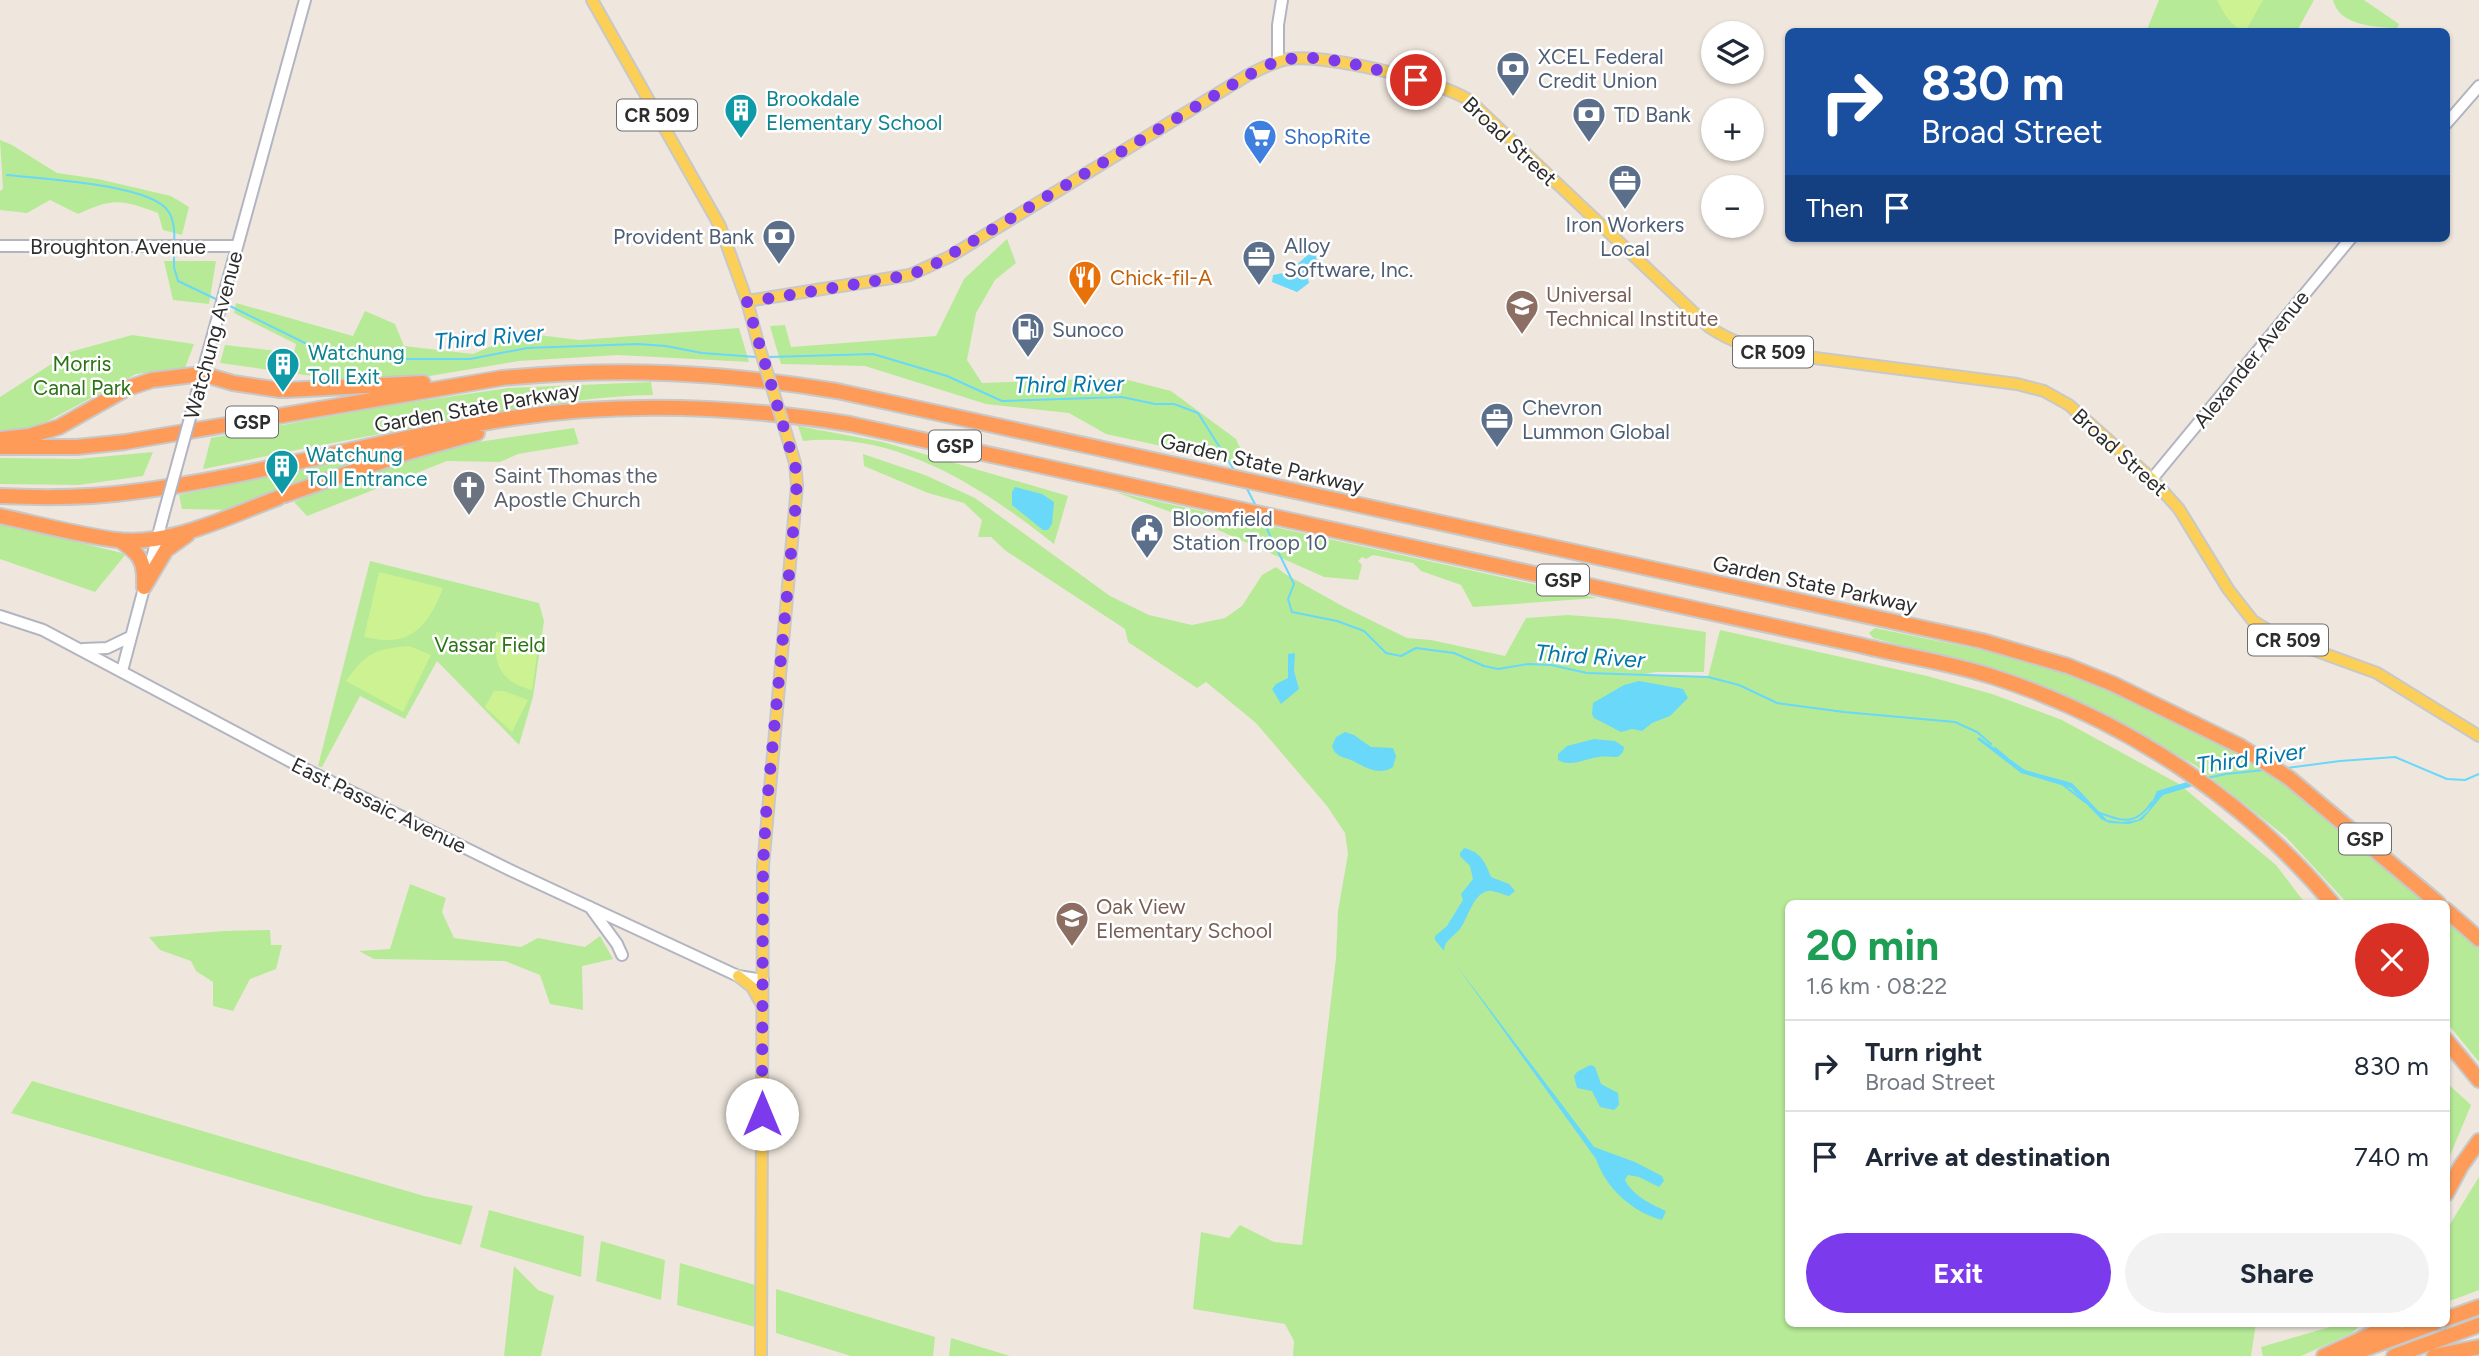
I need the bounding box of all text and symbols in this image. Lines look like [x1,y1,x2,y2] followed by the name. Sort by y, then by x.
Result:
[1701,21,1764,238] map controls
[1701,21,1764,84] button: layers
[1538,44,1664,93] place label: XCEL Federal Credit Union
[1494,49,1532,98] bank icon: XCEL Federal Credit Union
[1386,50,1446,110] pin
[1921,53,2064,112] text: 830 m
[1806,56,1897,147] icon: right
[1397,61,1435,99] icon: arrive
[766,86,942,135] place label: Brookdale Elementary School
[722,91,760,140] building icon: Brookdale Elementary School
[1458,91,1562,191] street label: Broad Street
[1570,95,1608,144] bank icon: TD Bank
[1701,98,1764,161] button: +
[617,99,697,130] road number: CR 509
[1614,102,1691,127] place label: TD Bank
[1921,113,2103,151] text: Broad Street
[1241,117,1279,166] supermarket icon: ShopRite
[1284,124,1371,149] place label: ShopRite
[1606,162,1644,211] office icon: Iron Workers Local
[1701,175,1764,238] button: −
[1878,189,1916,227] icon: arrive
[1806,192,1864,224] text: Then
[1566,212,1684,261] place label: Iron Workers Local
[760,217,798,266] bank icon: Provident Bank
[613,224,755,249] place label: Provident Bank
[1284,233,1413,282] place label: Alloy Software, Inc.
[30,234,206,259] street label: Broughton Avenue
[1240,238,1278,287] office icon: Alloy Software, Inc.
[179,248,247,422] street label: Watchung Avenue
[1066,258,1104,307] restaurant icon: Chick-fil-A
[1110,265,1212,290] place label: Chick-fil-A
[1546,282,1718,331] place label: Universal Technical Institute
[2188,285,2314,433] street label: Alexander Avenue
[1503,287,1541,336] school or university icon: Universal Technical Institute
[1009,310,1047,359] fuel station icon: Sunoco
[1052,317,1124,342] place label: Sunoco
[433,318,546,356] water label: Third River
[1733,336,1813,368] road number: CR 509
[308,340,405,389] place label: Watchung Toll Exit
[264,345,302,394] building icon: Watchung Toll Exit
[33,351,132,400] park label: Morris Canal Park
[1014,369,1125,399] water label: Third River
[372,377,582,437] street label: Garden State Parkway
[1522,395,1670,444] place label: Chevron Lummon Global
[1478,400,1516,449] office icon: Chevron Lummon Global
[2067,403,2173,501] street label: Broad Street
[226,406,278,438] road number: GSP
[1158,427,1366,499] street label: Garden State Parkway
[929,430,981,462] road number: GSP
[306,442,427,491] place label: Watchung Toll Entrance
[263,447,301,496] building icon: Watchung Toll Entrance
[494,463,657,512] place label: Saint Thomas the Apostle Church
[450,468,488,517] church icon: Saint Thomas the Apostle Church
[1172,506,1327,555] place label: Bloomfield Station Troop 10
[1128,511,1166,560] public building icon: Bloomfield Station Troop 10
[1711,550,1919,618] street label: Garden State Parkway
[1537,565,1589,596] road number: GSP
[2248,624,2328,656] road number: CR 509
[434,632,546,657] park label: Vassar Field
[1534,638,1647,674] water label: Third River
[2195,736,2308,780] water label: Third River
[287,752,471,858] street label: East Passaic Avenue
[2339,824,2391,854] road number: GSP
[1096,894,1272,943] place label: Oak View Elementary School
[1053,899,1091,948] school or university icon: Oak View Elementary School
[1806,920,1939,971] text: 20 min
[2355,923,2429,997] button: close
[1806,972,1947,1000] text: 1.6 km · 08:22
[1865,1036,1982,1068] text: Turn right
[1806,1047,1844,1085] icon: right
[2354,1050,2429,1082] text: 830 m
[1865,1068,1995,1096] text: Broad Street
[725,1077,799,1151] position arrow
[1806,1138,1844,1176] icon: arrive
[1865,1141,2110,1173] text: Arrive at destination
[2354,1141,2429,1173] text: 740 m
[1806,1233,2111,1313] button: Exit
[2125,1233,2429,1313] button: Share

